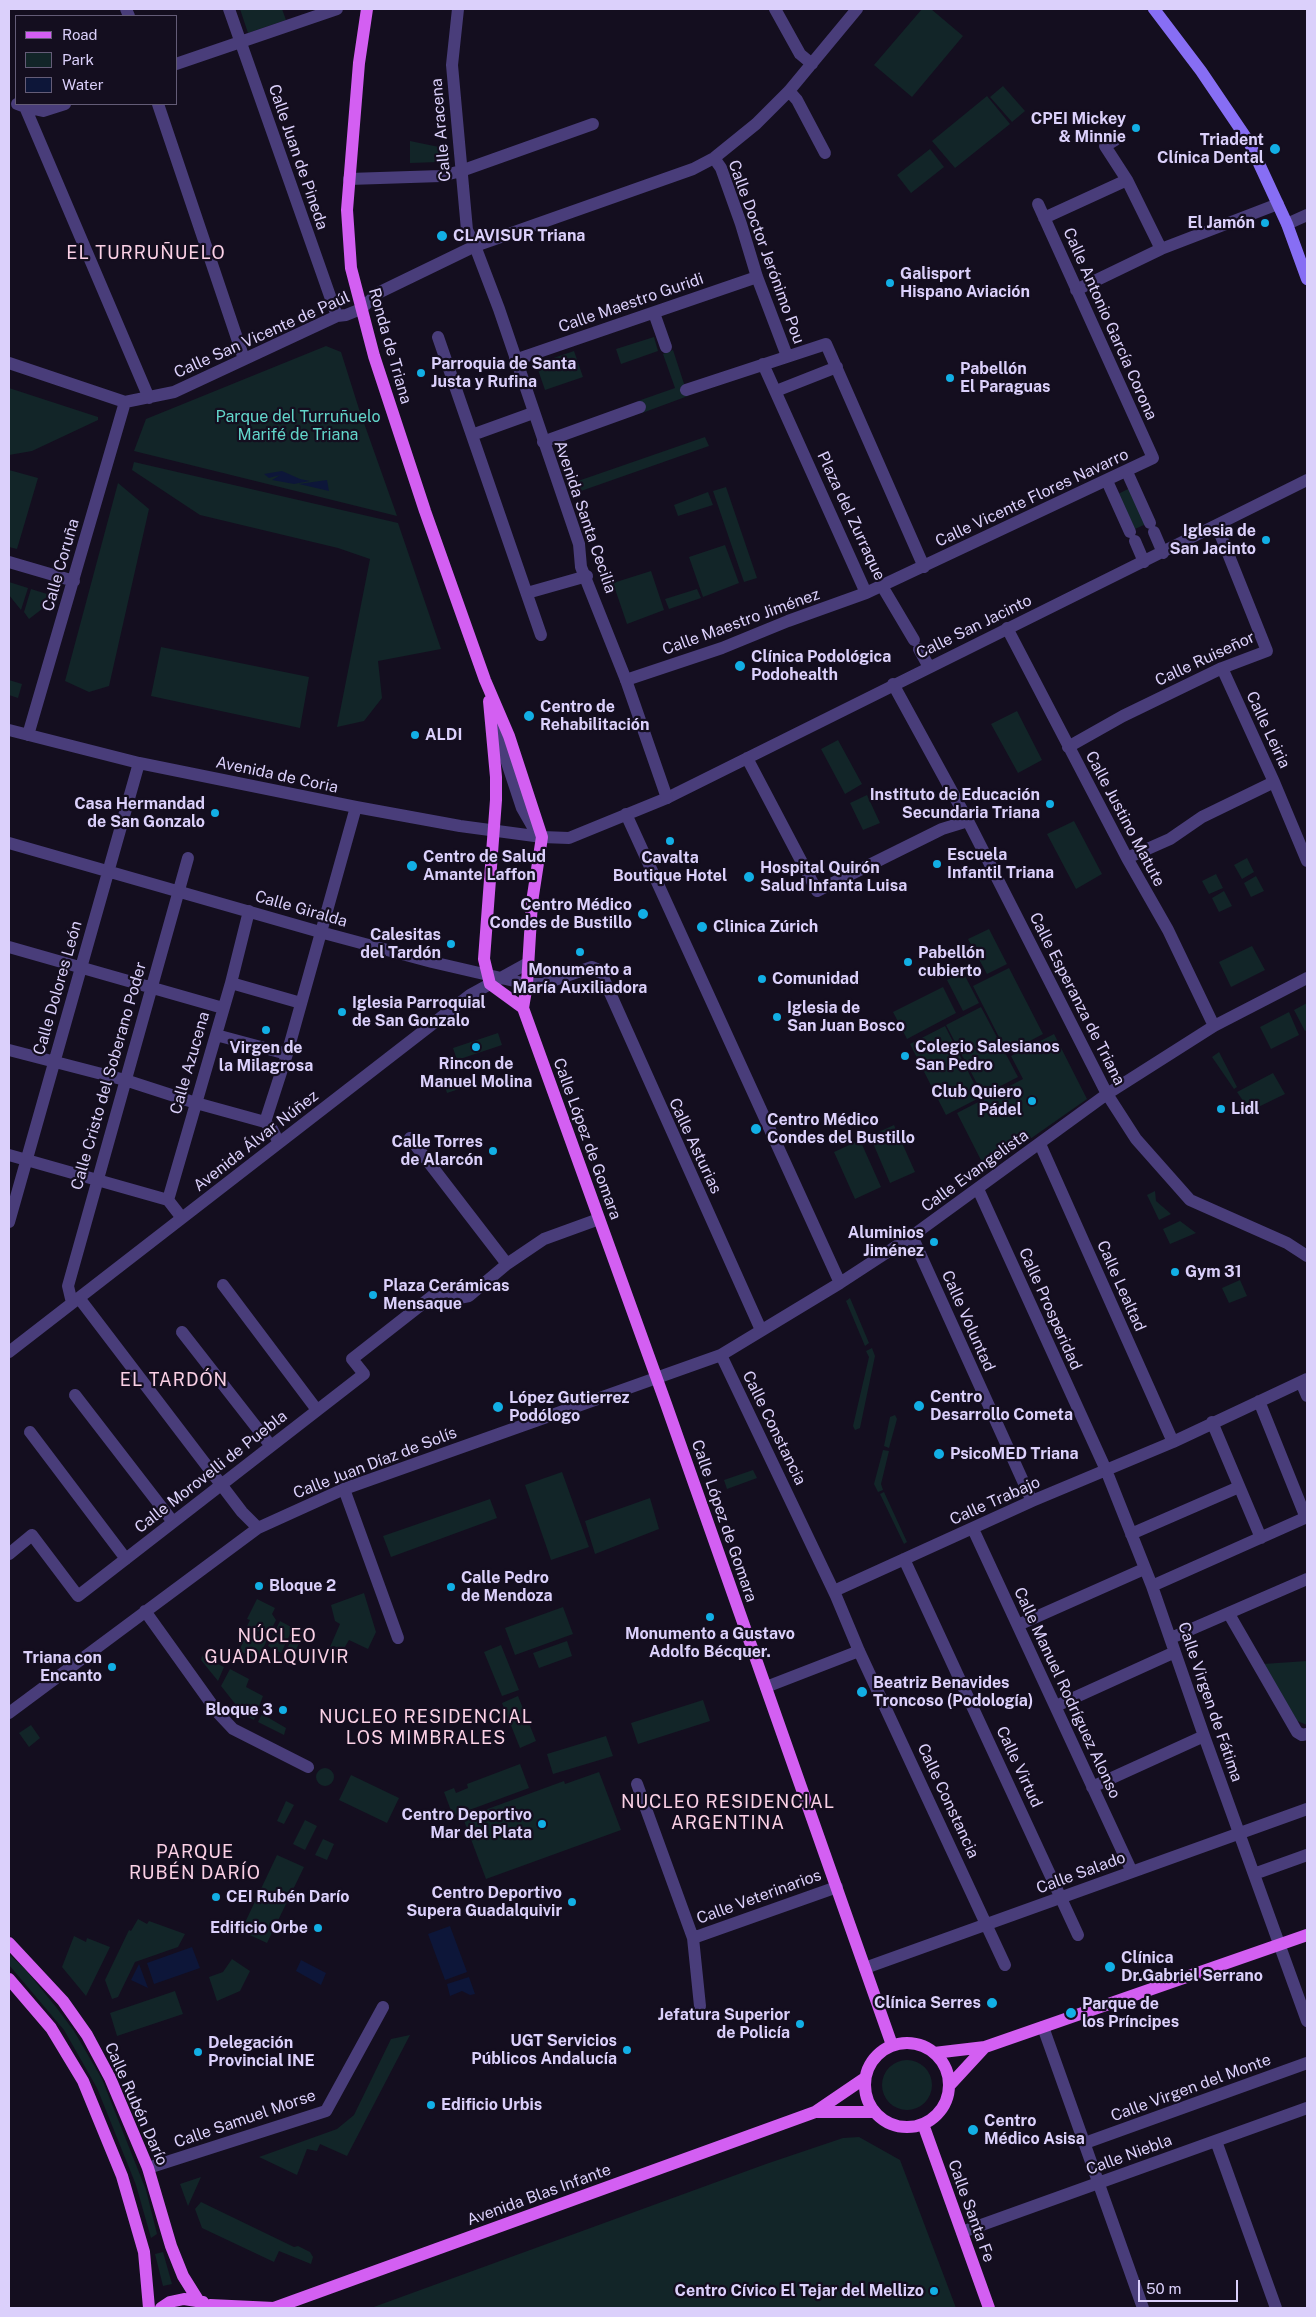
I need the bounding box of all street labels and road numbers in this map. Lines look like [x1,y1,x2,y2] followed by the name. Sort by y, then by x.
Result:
[427,78,455,182] street label: Calle Aracena
[264,82,332,232] street label: Calle Juan de Pineda
[724,157,808,347] street label: Calle Doctor Jerónimo Pou
[1059,225,1161,423] street label: Calle Antonio García Corona
[556,269,706,337] street label: Calle Maestro Guridi
[364,286,416,406] street label: Ronda de Triana
[171,288,353,382] street label: Calle San Vicente de Paúl
[550,438,620,596] street label: Avenida Santa Cecilia
[932,445,1132,551] street label: Calle Vicente Flores Navarro
[813,448,889,584] street label: Plaza del Zurraque
[39,516,83,614] street label: Calle Coruña
[660,585,822,659] street label: Calle Maestro Jiménez
[913,591,1035,663] street label: Calle San Jacinto
[1152,628,1258,690] street label: Calle Ruiseñor
[1242,688,1294,772] street label: Calle Leiria
[1081,748,1169,890] street label: Calle Justino Matute
[214,753,340,797] street label: Avenida de Coria
[253,887,349,931] street label: Calle Giralda
[1025,909,1129,1089] street label: Calle Esperanza de Triana
[30,919,86,1057] street label: Calle Dolores León
[67,960,151,1192] street label: Calle Cristo del Soberano Poder
[166,1009,214,1117] street label: Calle Azucena
[549,1056,625,1222] street label: Calle López de Gomara
[190,1086,322,1196] street label: Avenida Álvar Núñez
[664,1095,726,1197] street label: Calle Asturias
[918,1126,1032,1216] street label: Calle Evangelista
[1092,1238,1150,1334] street label: Calle Lealtad
[1014,1245,1086,1373] street label: Calle Prosperidad
[937,1268,999,1374] street label: Calle Voluntad
[738,1368,810,1488] street label: Calle Constancia
[131,1406,291,1538] street label: Calle Morovelli de Puebla
[291,1423,459,1503] street label: Calle Juan Díaz de Solís
[687,1437,761,1605] street label: Calle López de Gomara
[947,1472,1043,1530] street label: Calle Trabajo
[1009,1584,1125,1802] street label: Calle Manuel Rodríguez Alonso
[1174,1620,1246,1784] street label: Calle Virgen de Fátima
[992,1723,1046,1811] street label: Calle Virtud
[913,1741,983,1861] street label: Calle Constancia
[1034,1848,1128,1898] street label: Calle Salado
[694,1866,824,1928] street label: Calle Veterinarios
[100,2039,172,2169] street label: Calle Rubén Darío
[1108,2050,1274,2126] street label: Calle Virgen del Monte
[172,2086,318,2152] street label: Calle Samuel Morse
[1083,2131,1175,2179] street label: Calle Niebla
[944,2157,998,2265] street label: Calle Santa Fe
[464,2160,614,2230] street label: Avenida Blas Infante

